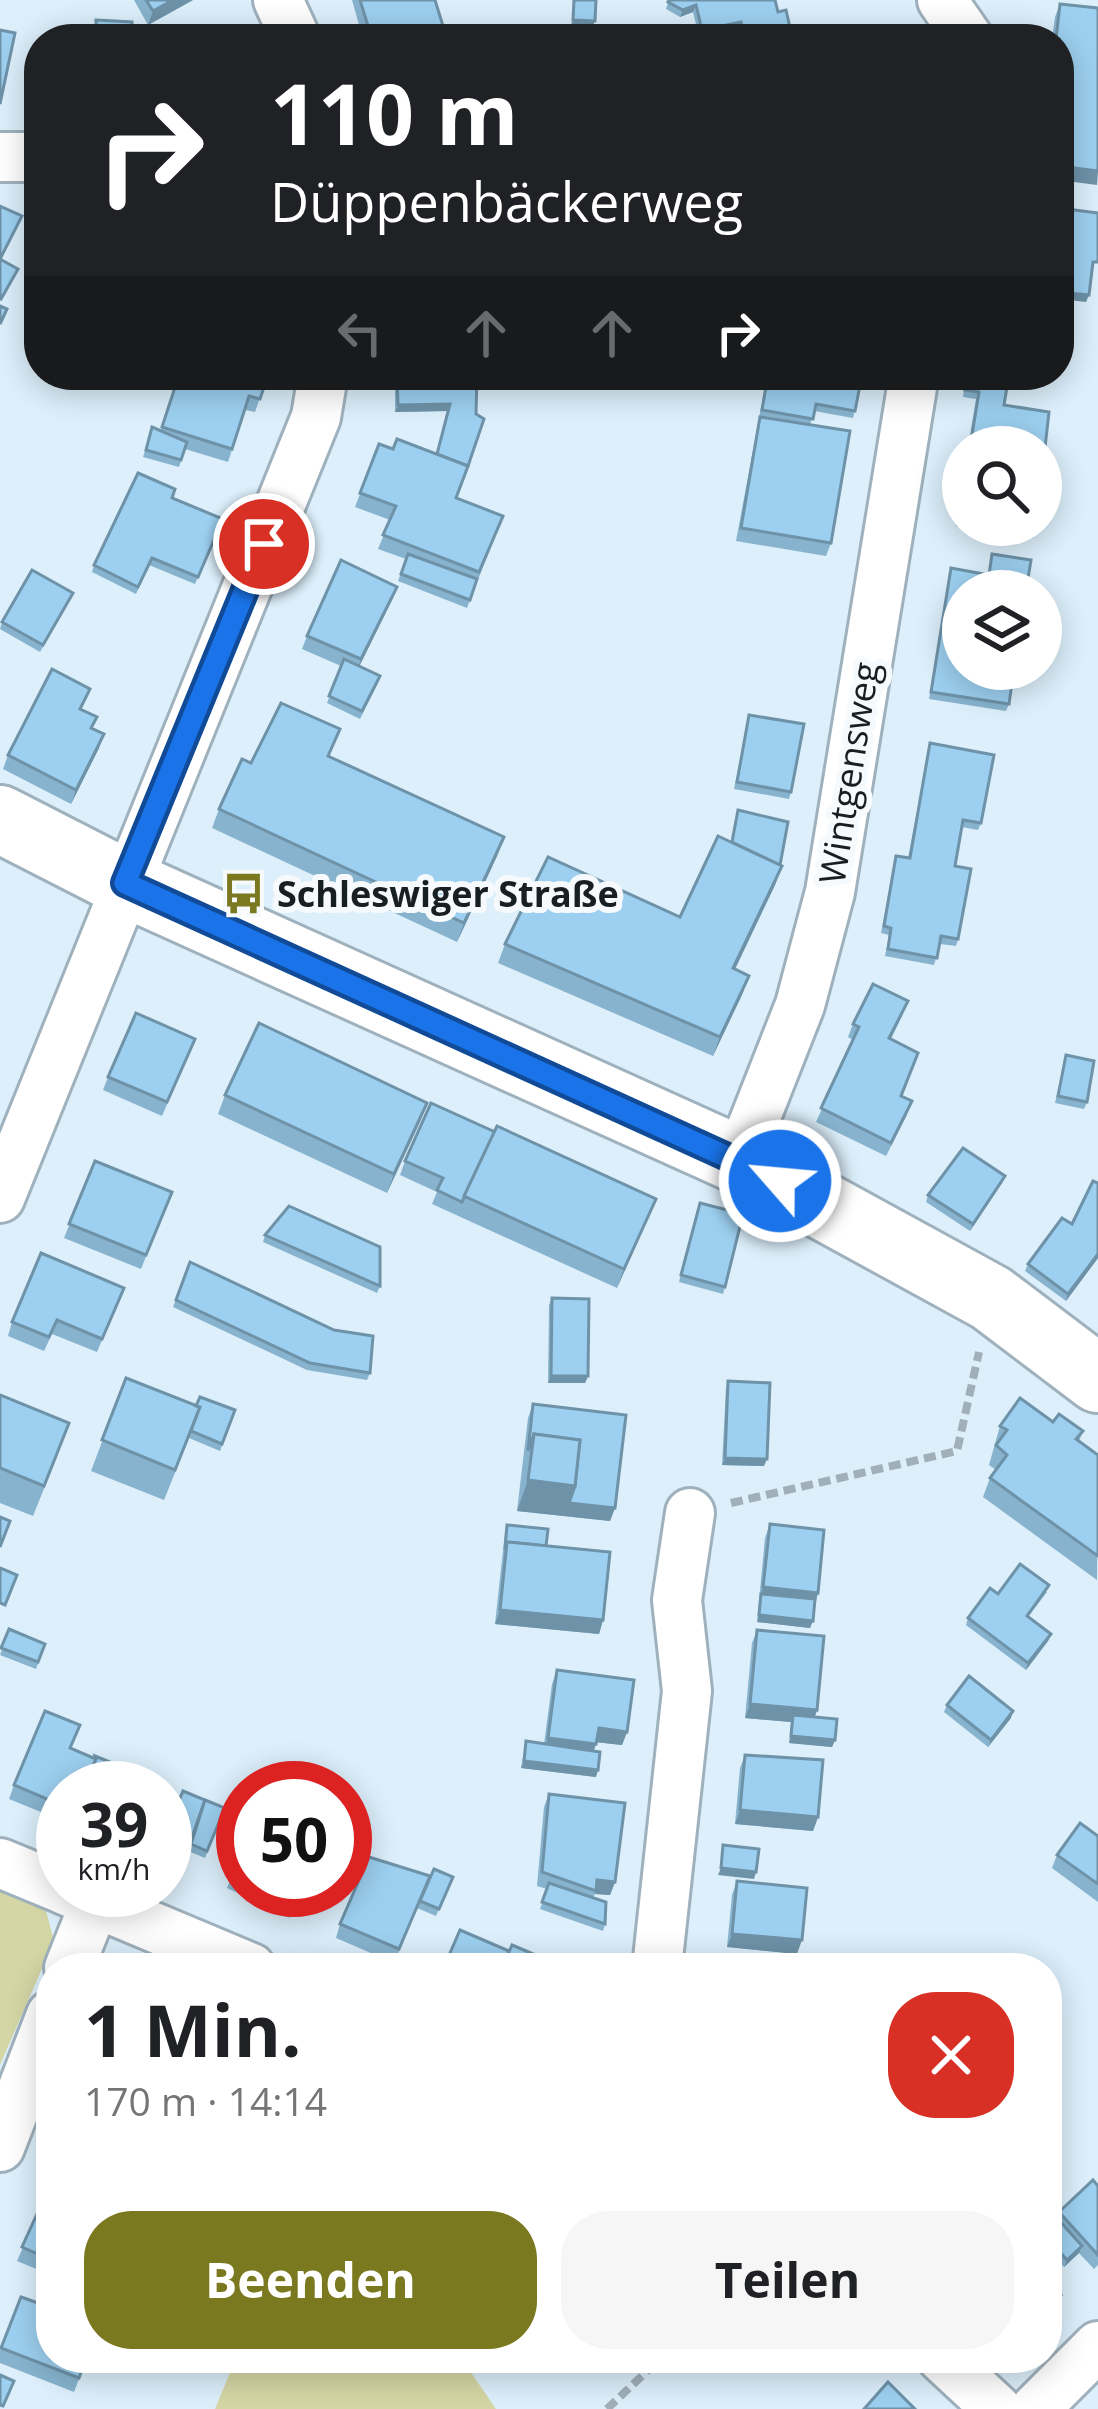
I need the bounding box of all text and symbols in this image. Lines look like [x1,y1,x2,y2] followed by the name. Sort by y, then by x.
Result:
[270,55,518,170] text: 110 m
[72,72,228,228] icon: right
[270,164,743,238] text: Düppenbäckerweg
[327,300,393,366] icon: left
[453,300,519,366] icon: ahead
[579,300,645,366] icon: ahead
[705,300,771,366] icon: right
[942,426,1062,690] map controls
[942,426,1062,546] button: search
[213,493,315,595] pin
[231,511,297,577] icon: arrive
[942,570,1062,690] button: layers
[807,659,890,887] street label: Wintgensweg
[277,869,619,918] place label: Schleswiger Straße
[220,871,266,917] bus stop icon: Schleswiger Straße
[717,1118,843,1244] position arrow
[216,1761,372,1917] speed limit sign: 50
[80,1783,148,1865] text: 39
[78,1848,150,1889] text: km/h
[84,1980,302,2078] text: 1 Min.
[888,1992,1014,2118] button: close
[84,2074,327,2127] text: 170 m · 14:14
[84,2211,537,2349] button: Beenden
[561,2211,1014,2349] button: Teilen

